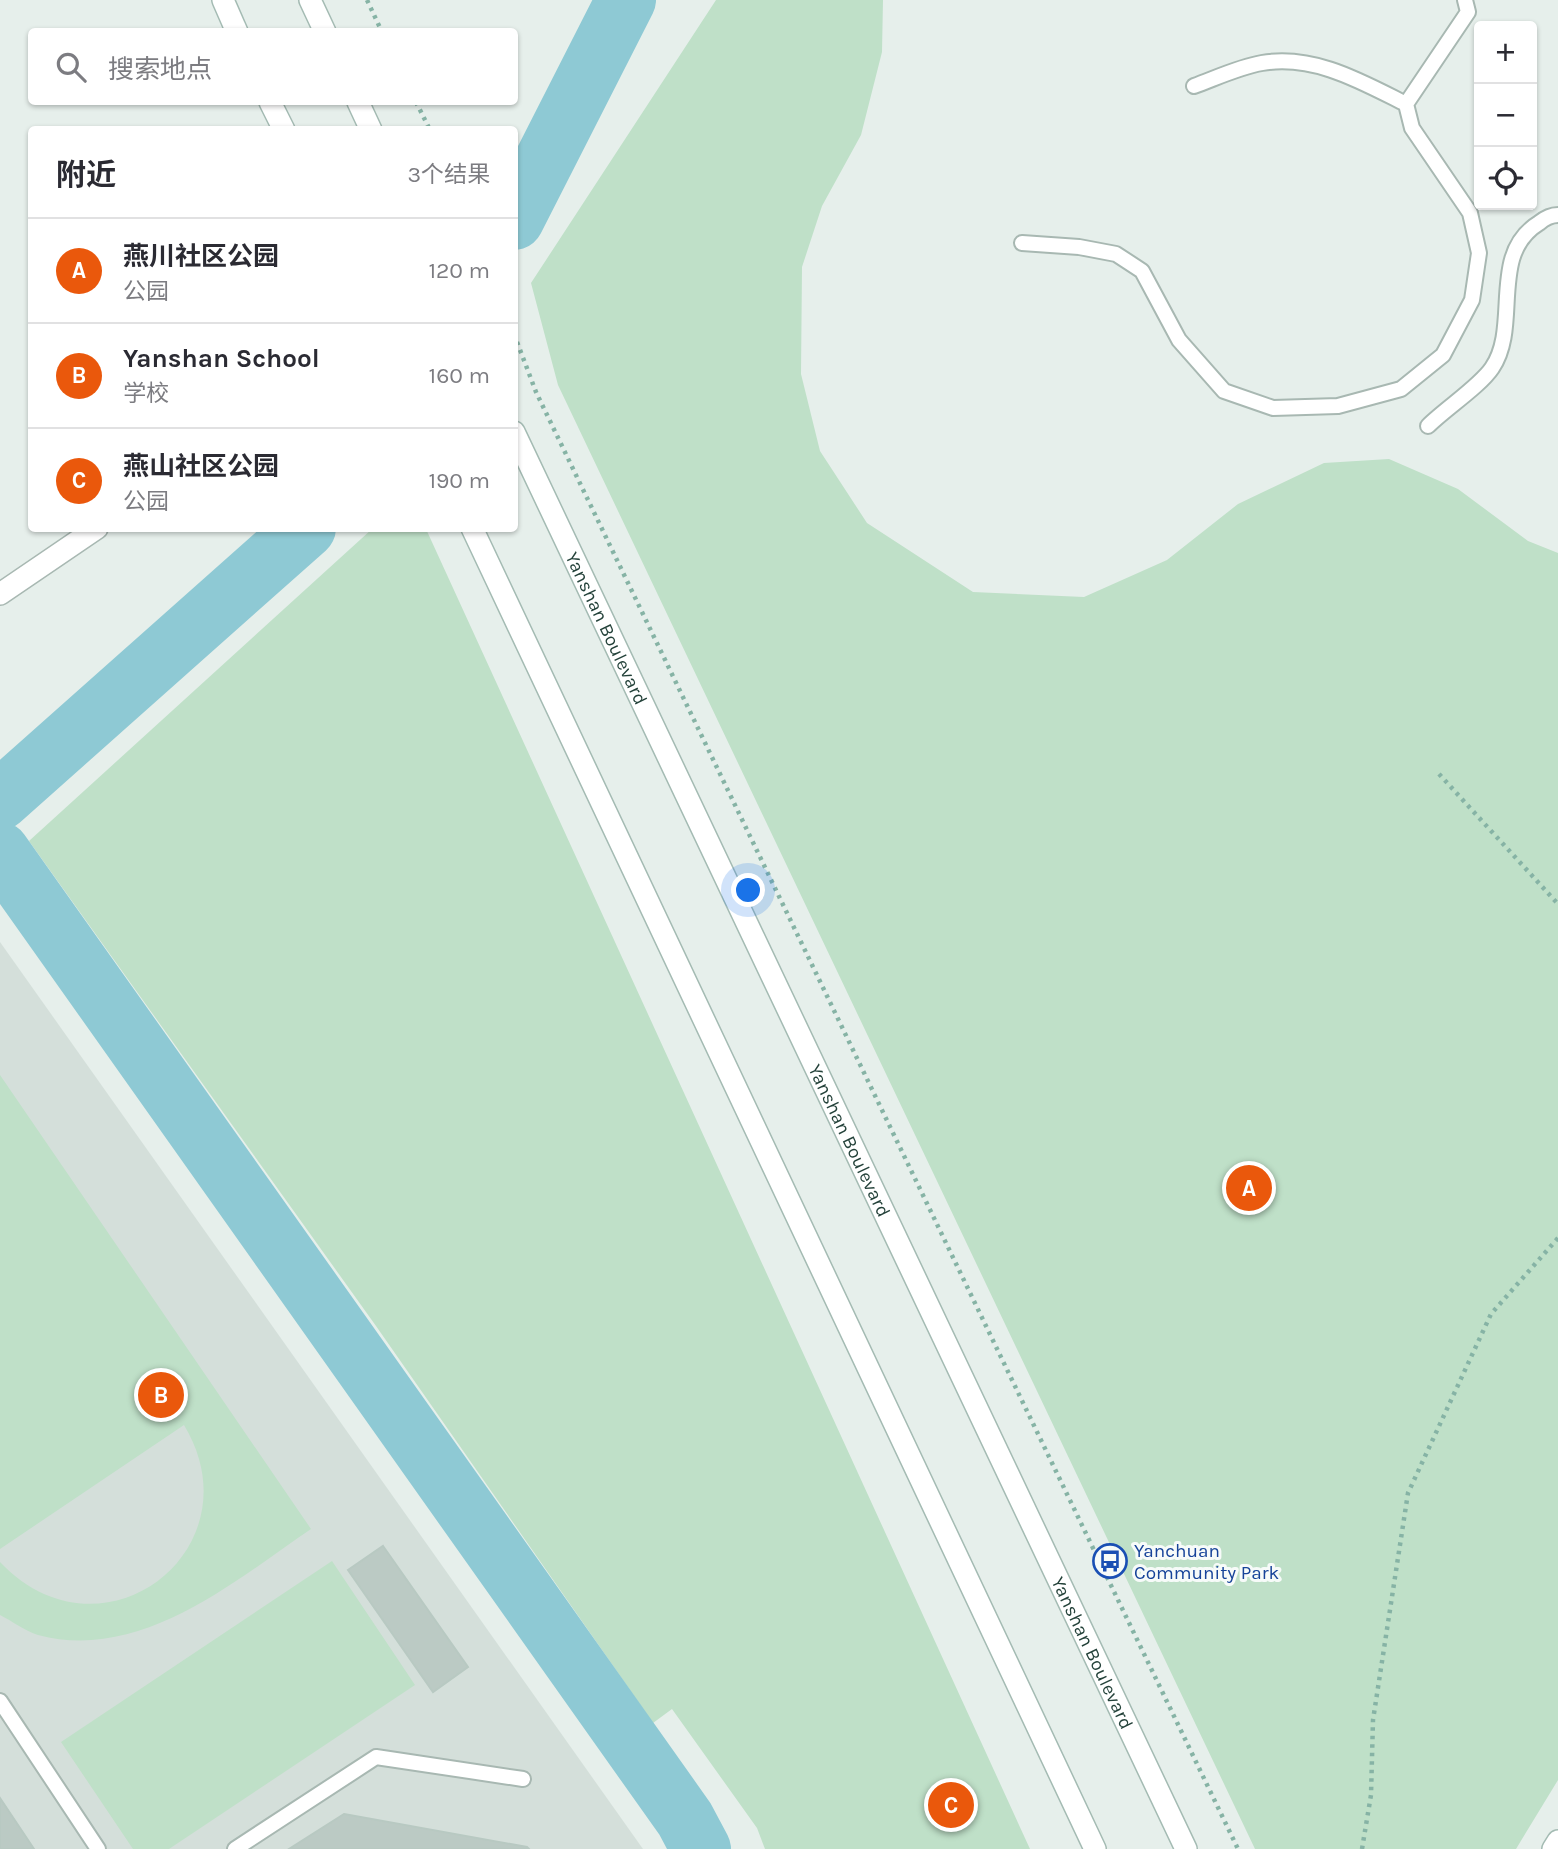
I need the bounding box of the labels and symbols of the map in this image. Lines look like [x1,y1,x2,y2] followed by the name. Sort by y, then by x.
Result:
[561,549,652,708] street label: Yanshan Boulevard
[731,873,765,907] your location
[804,1061,895,1221] street label: Yanshan Boulevard
[1226,1162,1272,1214] pin: A
[138,1369,184,1421] pin: B
[1134,1540,1280,1584] place label: Yanchuan Community Park
[1091,1542,1129,1580] bus stop icon: Yanchuan Community Park
[1046,1573,1138,1733] street label: Yanshan Boulevard
[928,1779,974,1831] pin: C

